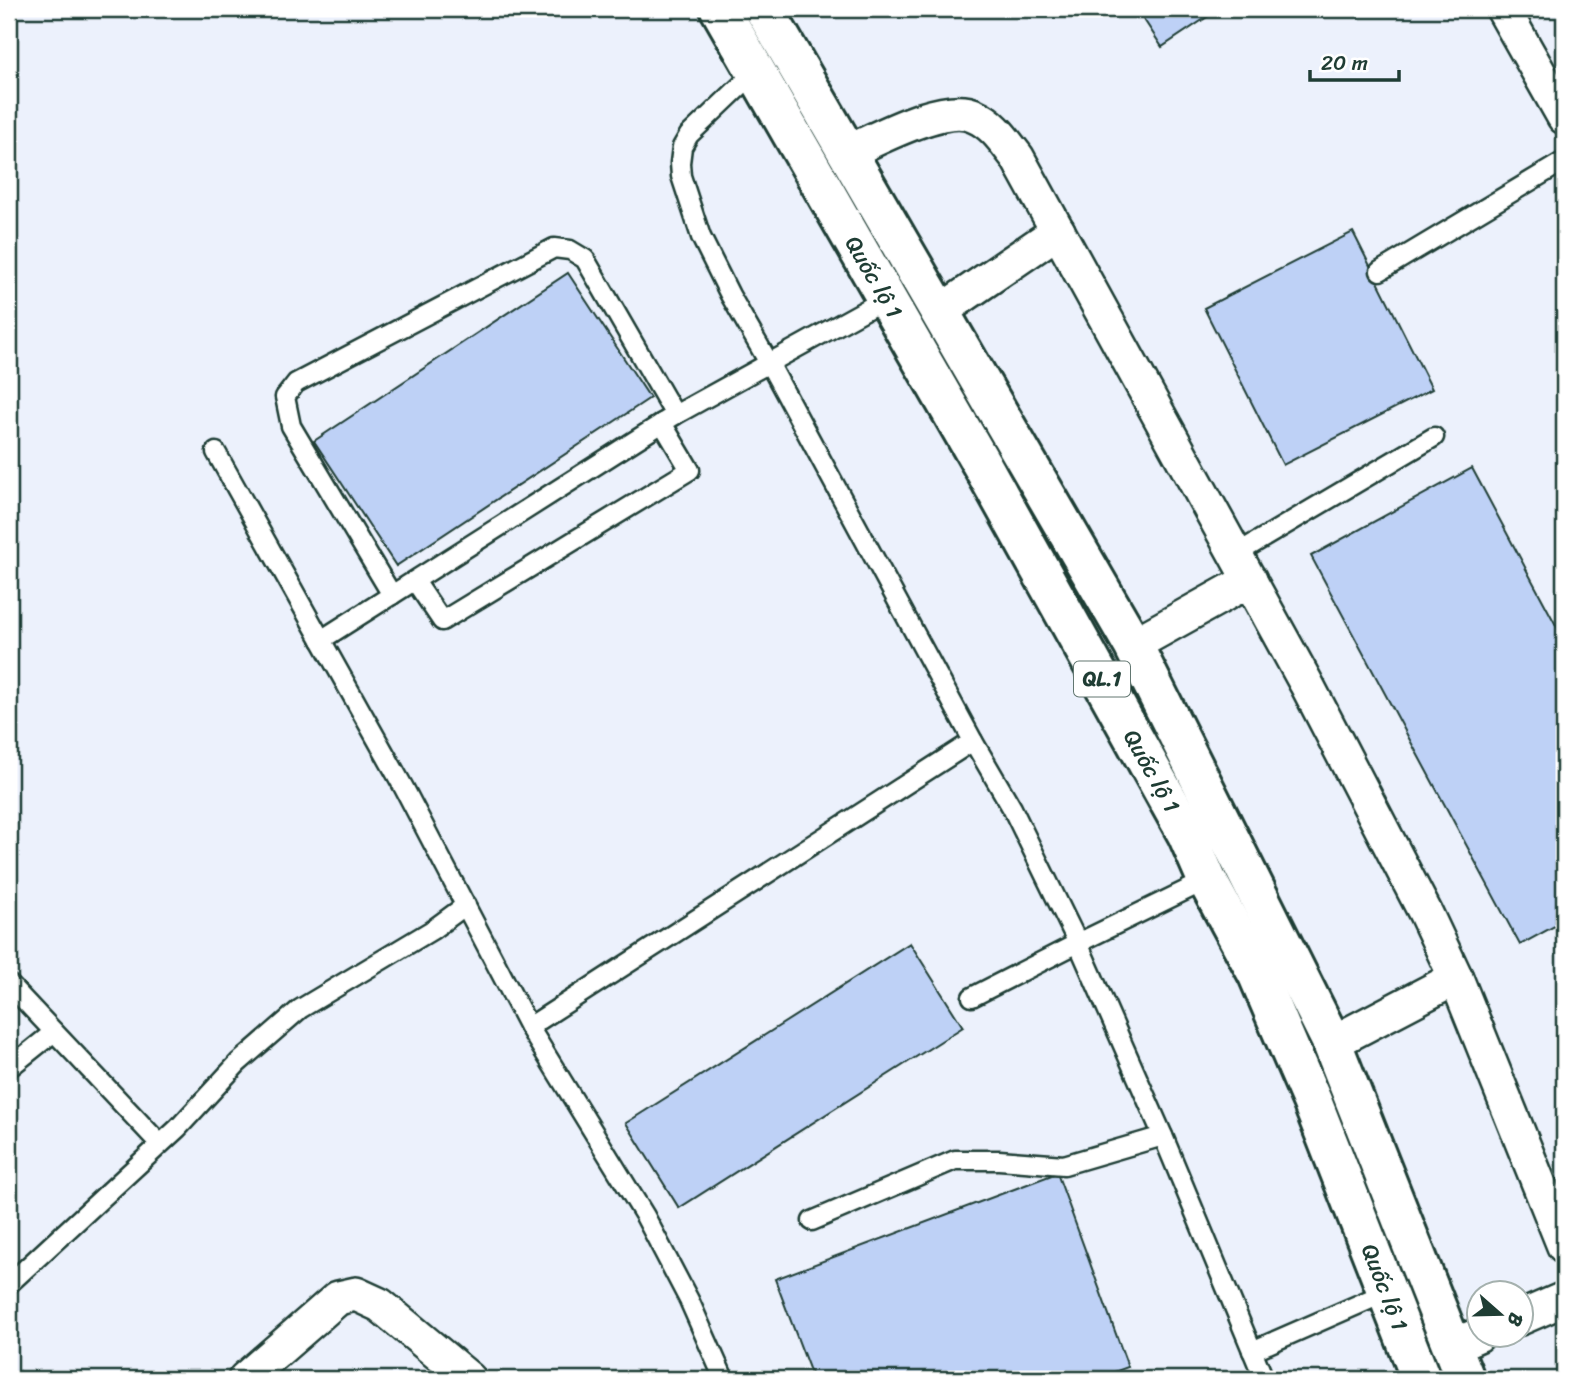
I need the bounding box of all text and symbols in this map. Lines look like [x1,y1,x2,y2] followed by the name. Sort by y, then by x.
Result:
[1310,38,1400,82] scale bar
[1321,44,1368,82] text: 20 m
[833,228,914,327] street label: Quốc lộ 1
[1074,662,1130,696] road number: QL.1
[1112,722,1191,821] street label: Quốc lộ 1
[1349,1238,1420,1337] street label: Quốc lộ 1
[1464,1280,1534,1350] north arrow
[1498,1308,1533,1331] text: B

